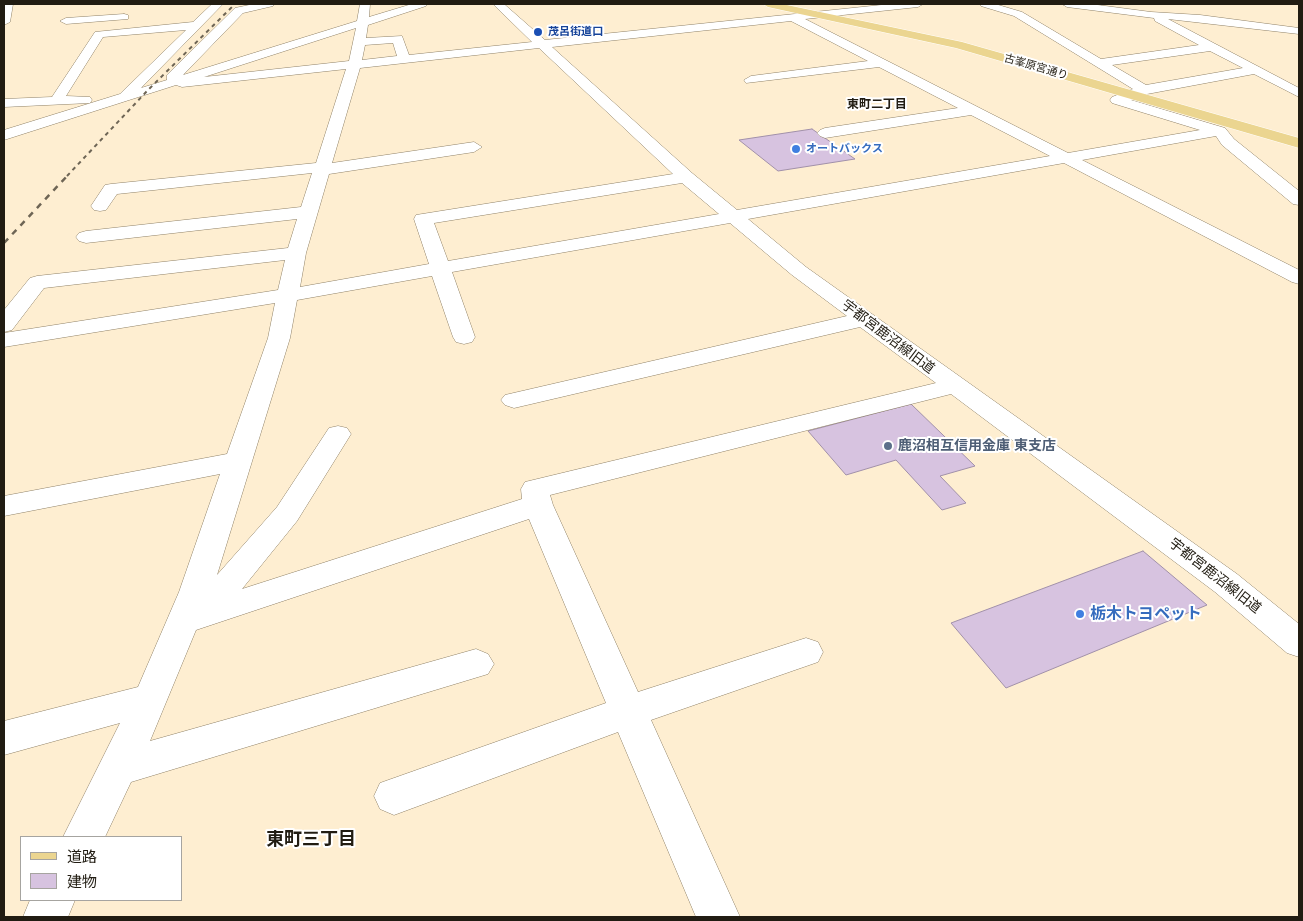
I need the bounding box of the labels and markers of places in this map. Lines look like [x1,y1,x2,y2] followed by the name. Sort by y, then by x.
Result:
[548,25,603,39] place label: 茂呂街道口
[532,26,544,38] marker: 茂呂街道口
[806,142,883,156] place label: オートバックス
[790,143,802,155] marker: オートバックス
[898,438,1056,454] place label: 鹿沼相互信用金庫 東支店
[882,440,894,452] marker: 鹿沼相互信用金庫 東支店
[1090,604,1202,624] place label: 栃木トヨペット
[1074,608,1086,620] marker: 栃木トヨペット

